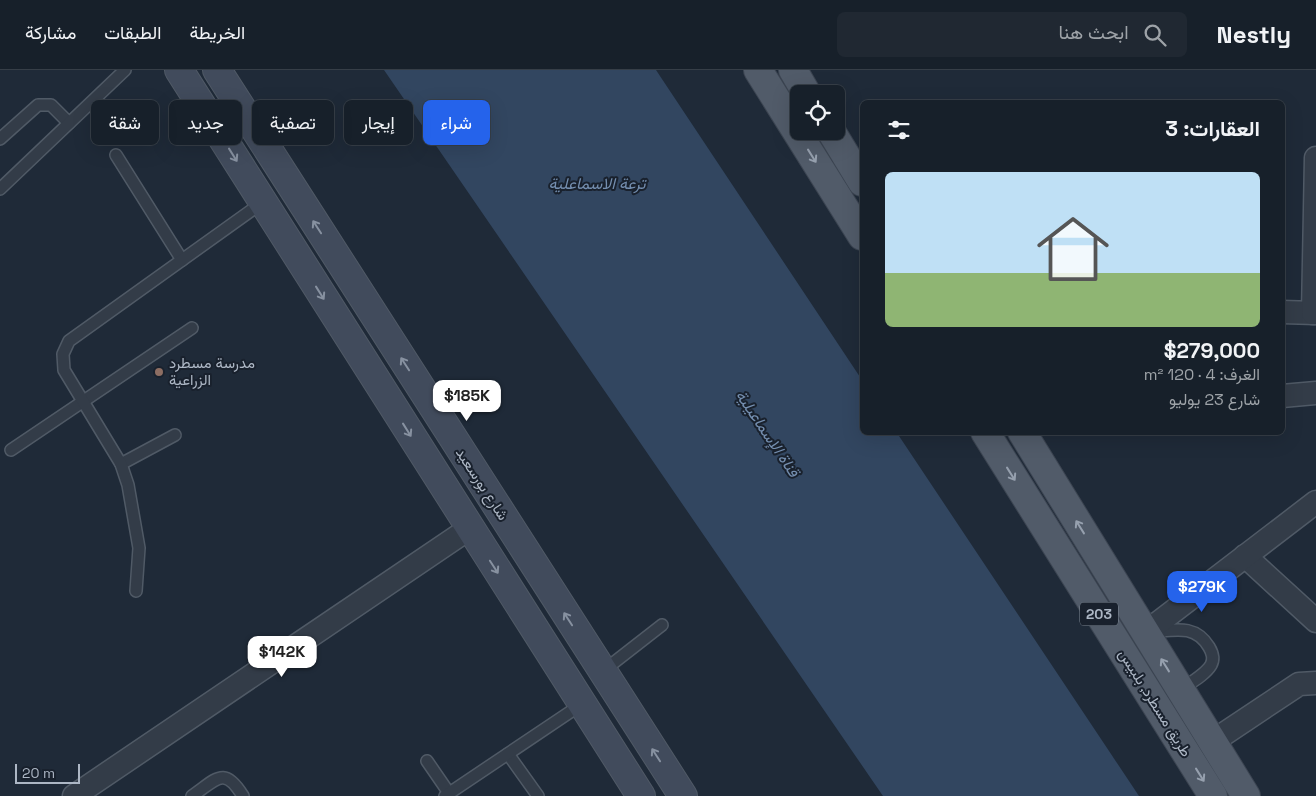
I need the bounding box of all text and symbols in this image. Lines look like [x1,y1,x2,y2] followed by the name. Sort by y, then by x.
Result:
[837,12,1187,57] search box
[1217,19,1291,50] text: Nestly
[1059,20,1129,45] text: ابحث هنا
[25,21,76,44] text: مشاركة
[104,21,161,44] text: الطبقات
[189,21,245,44] text: الخريطة
[1141,21,1169,49] icon: search
[790,85,845,140] map controls
[790,85,845,140] button: locate
[91,100,159,145] chip: شقة
[169,100,242,145] chip: جديد
[252,100,334,145] chip: تصفية
[344,100,413,145] chip: إيجار
[423,100,490,145] chip: شراء
[1165,115,1260,142] text: العقارات: 3
[885,116,913,144] icon: filters
[228,148,238,162] one-way arrow
[807,148,817,162] one-way arrow
[549,173,648,194] water label: ترعة الاسماعلية
[1028,204,1118,294] icon: home
[312,220,322,234] one-way arrow
[315,285,325,299] one-way arrow
[1164,337,1260,364] text: $279,000
[169,353,255,389] place label: مدرسة مسطرد الزراعية
[400,357,410,371] one-way arrow
[1144,364,1260,385] text: الغرف: 4 · 120 m²
[153,366,165,378] marker: مدرسة مسطرد الزراعية
[432,380,502,422] pin: $185K
[444,385,490,406] text: $185K
[731,386,805,482] water label: قناة الإسماعيلية
[1169,389,1260,410] text: شارع 23 يوليو
[403,422,413,436] one-way arrow
[450,444,513,525] street label: شارع بورسعيد
[1007,466,1017,480] one-way arrow
[1075,520,1085,534] one-way arrow
[489,560,500,574] one-way arrow
[1167,570,1237,613] pin: $279K
[1178,576,1226,597] text: $279K
[1080,602,1118,626] road number: 203
[563,612,573,626] one-way arrow
[247,636,317,678] pin: $142K
[259,641,305,662] text: $142K
[1114,645,1196,761] street label: طريق مسطرد, بلبيس
[1160,659,1170,673] one-way arrow
[651,748,661,762] one-way arrow
[15,761,80,784] scale bar
[22,764,55,782] text: 20 m
[1195,767,1205,781] one-way arrow

